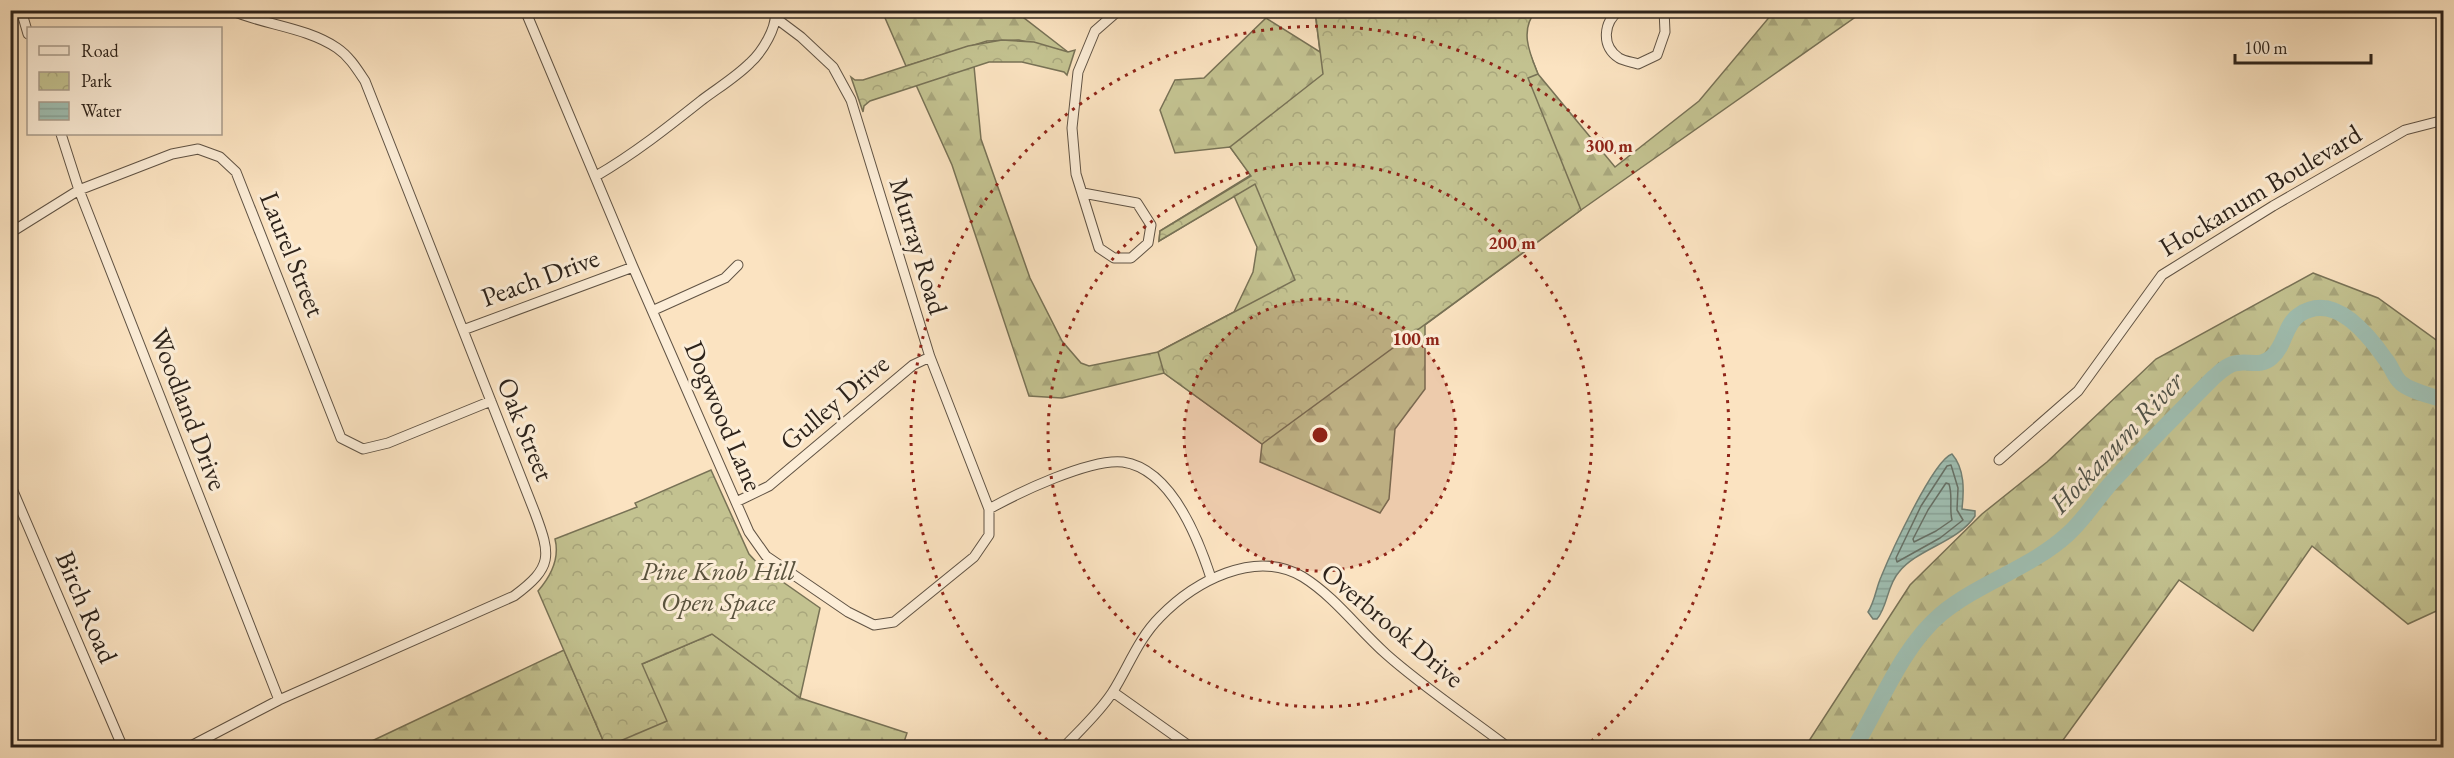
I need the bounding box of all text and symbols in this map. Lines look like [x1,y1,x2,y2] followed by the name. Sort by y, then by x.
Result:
[27,27,222,135] legend
[2235,27,2372,65] scale bar
[2244,36,2288,59] text: 100 m
[81,39,120,62] text: Road
[81,69,112,92] text: Park
[81,99,122,122] text: Water
[2152,116,2368,264] street label: Hockanum Boulevard
[1585,134,1633,157] text: 300 m
[882,174,956,319] street label: Murray Road
[252,186,334,322] street label: Laurel Street
[1488,231,1536,254] text: 200 m
[476,240,604,314] street label: Peach Drive
[142,323,236,495] street label: Woodland Drive
[1392,327,1440,350] text: 100 m
[677,335,771,497] street label: Dogwood Lane
[772,346,896,458] street label: Gulley Drive
[2040,362,2192,521] water label: Hockanum River
[489,372,563,486] street label: Oak Street
[1310,425,1330,445] centre of rings
[48,546,126,669] street label: Birch Road
[641,553,797,619] park label: Pine Knob Hill Open Space
[1314,555,1472,695] street label: Overbrook Drive

